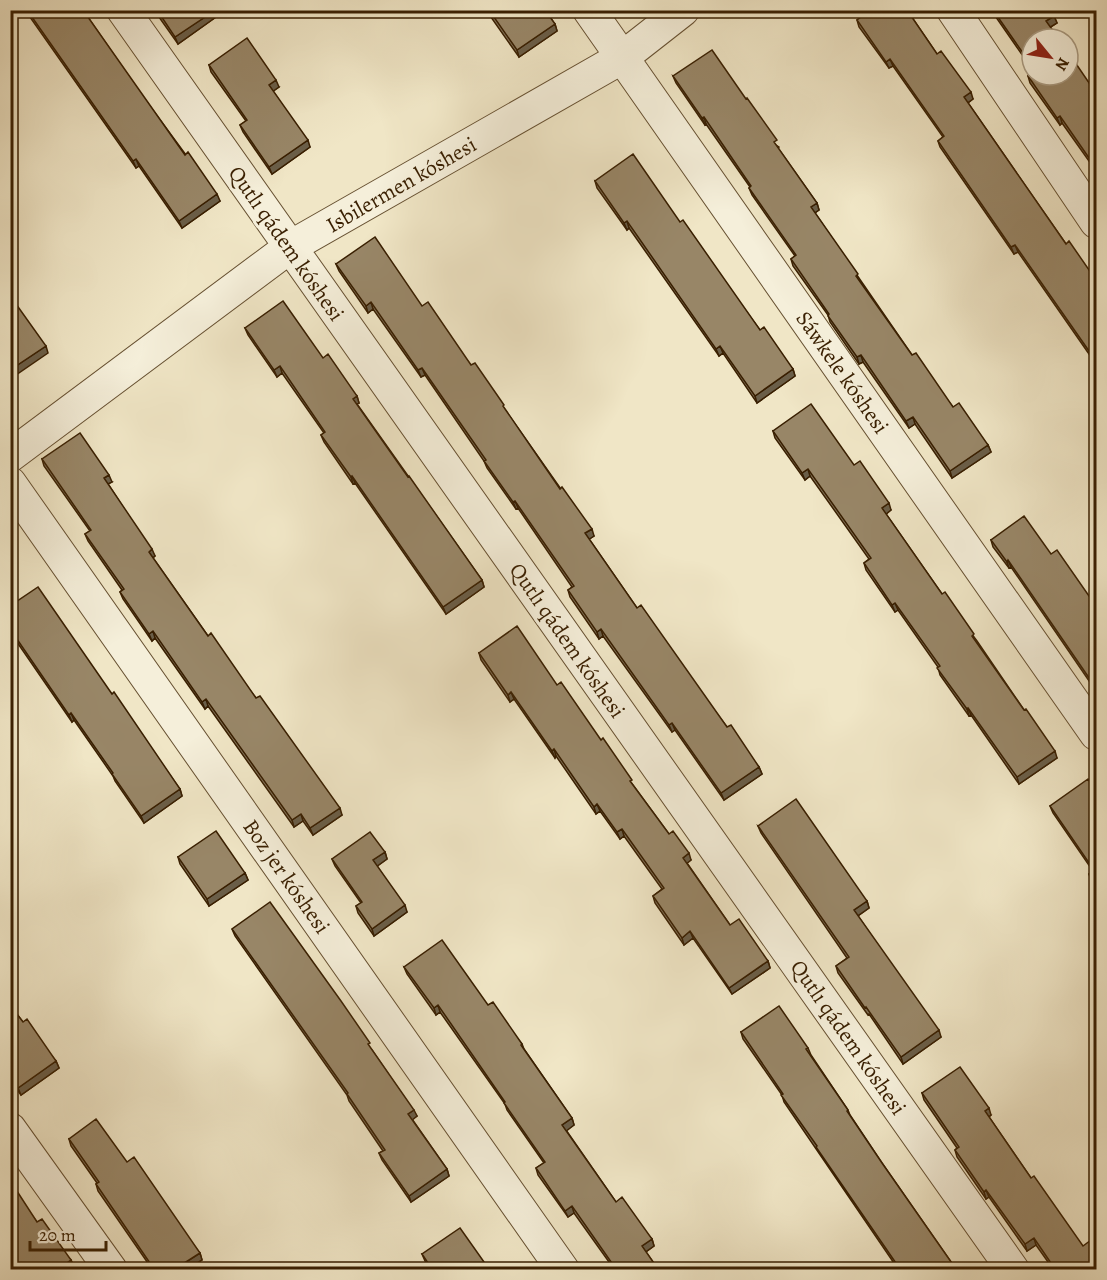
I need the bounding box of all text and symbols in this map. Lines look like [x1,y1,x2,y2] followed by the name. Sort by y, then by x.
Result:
[1020,27,1080,87] north arrow
[1050,53,1075,75] text: N
[321,130,482,240] street label: Isbilermen kóshesi
[221,160,351,327] street label: Qutlı qádem kóshesi
[789,305,896,440] street label: Sáwkele kóshesi
[502,557,632,724] street label: Qutlı qádem kóshesi
[236,813,337,940] street label: Boz jer kóshesi
[783,954,913,1121] street label: Qutlı qádem kóshesi
[30,1214,106,1252] scale bar
[39,1223,76,1247] text: 20 m

